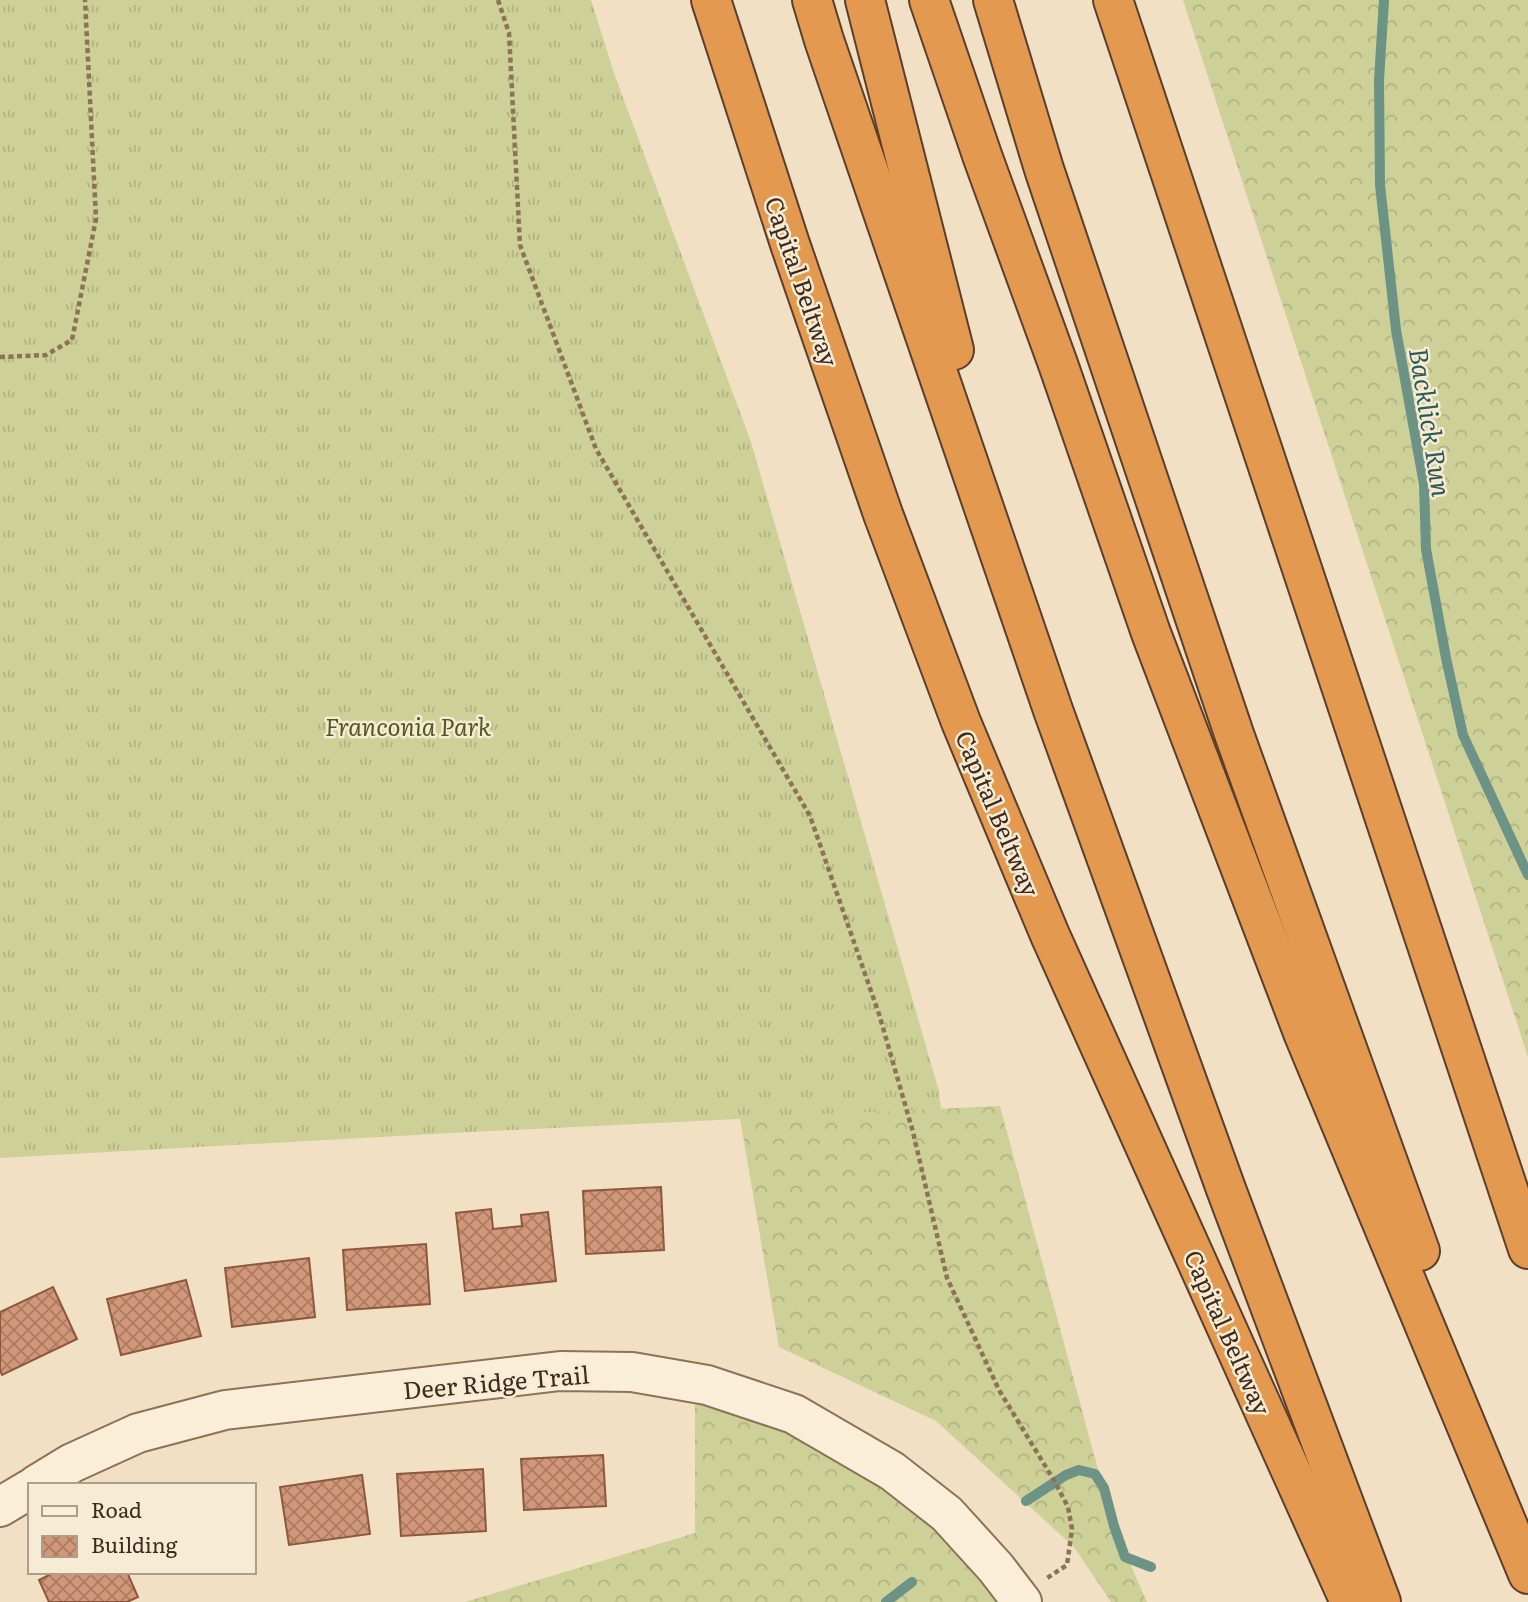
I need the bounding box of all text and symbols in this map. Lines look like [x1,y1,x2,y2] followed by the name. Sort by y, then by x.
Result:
[758,191,848,371] street label: Capital Beltway
[1401,345,1463,500] water label: Backlick Run
[325,708,492,743] park label: Franconia Park
[948,725,1050,902] street label: Capital Beltway
[1177,1244,1281,1420] street label: Capital Beltway
[401,1355,591,1407] street label: Deer Ridge Trail
[28,1483,256,1574] legend
[91,1493,142,1524] text: Road
[91,1528,178,1559] text: Building

